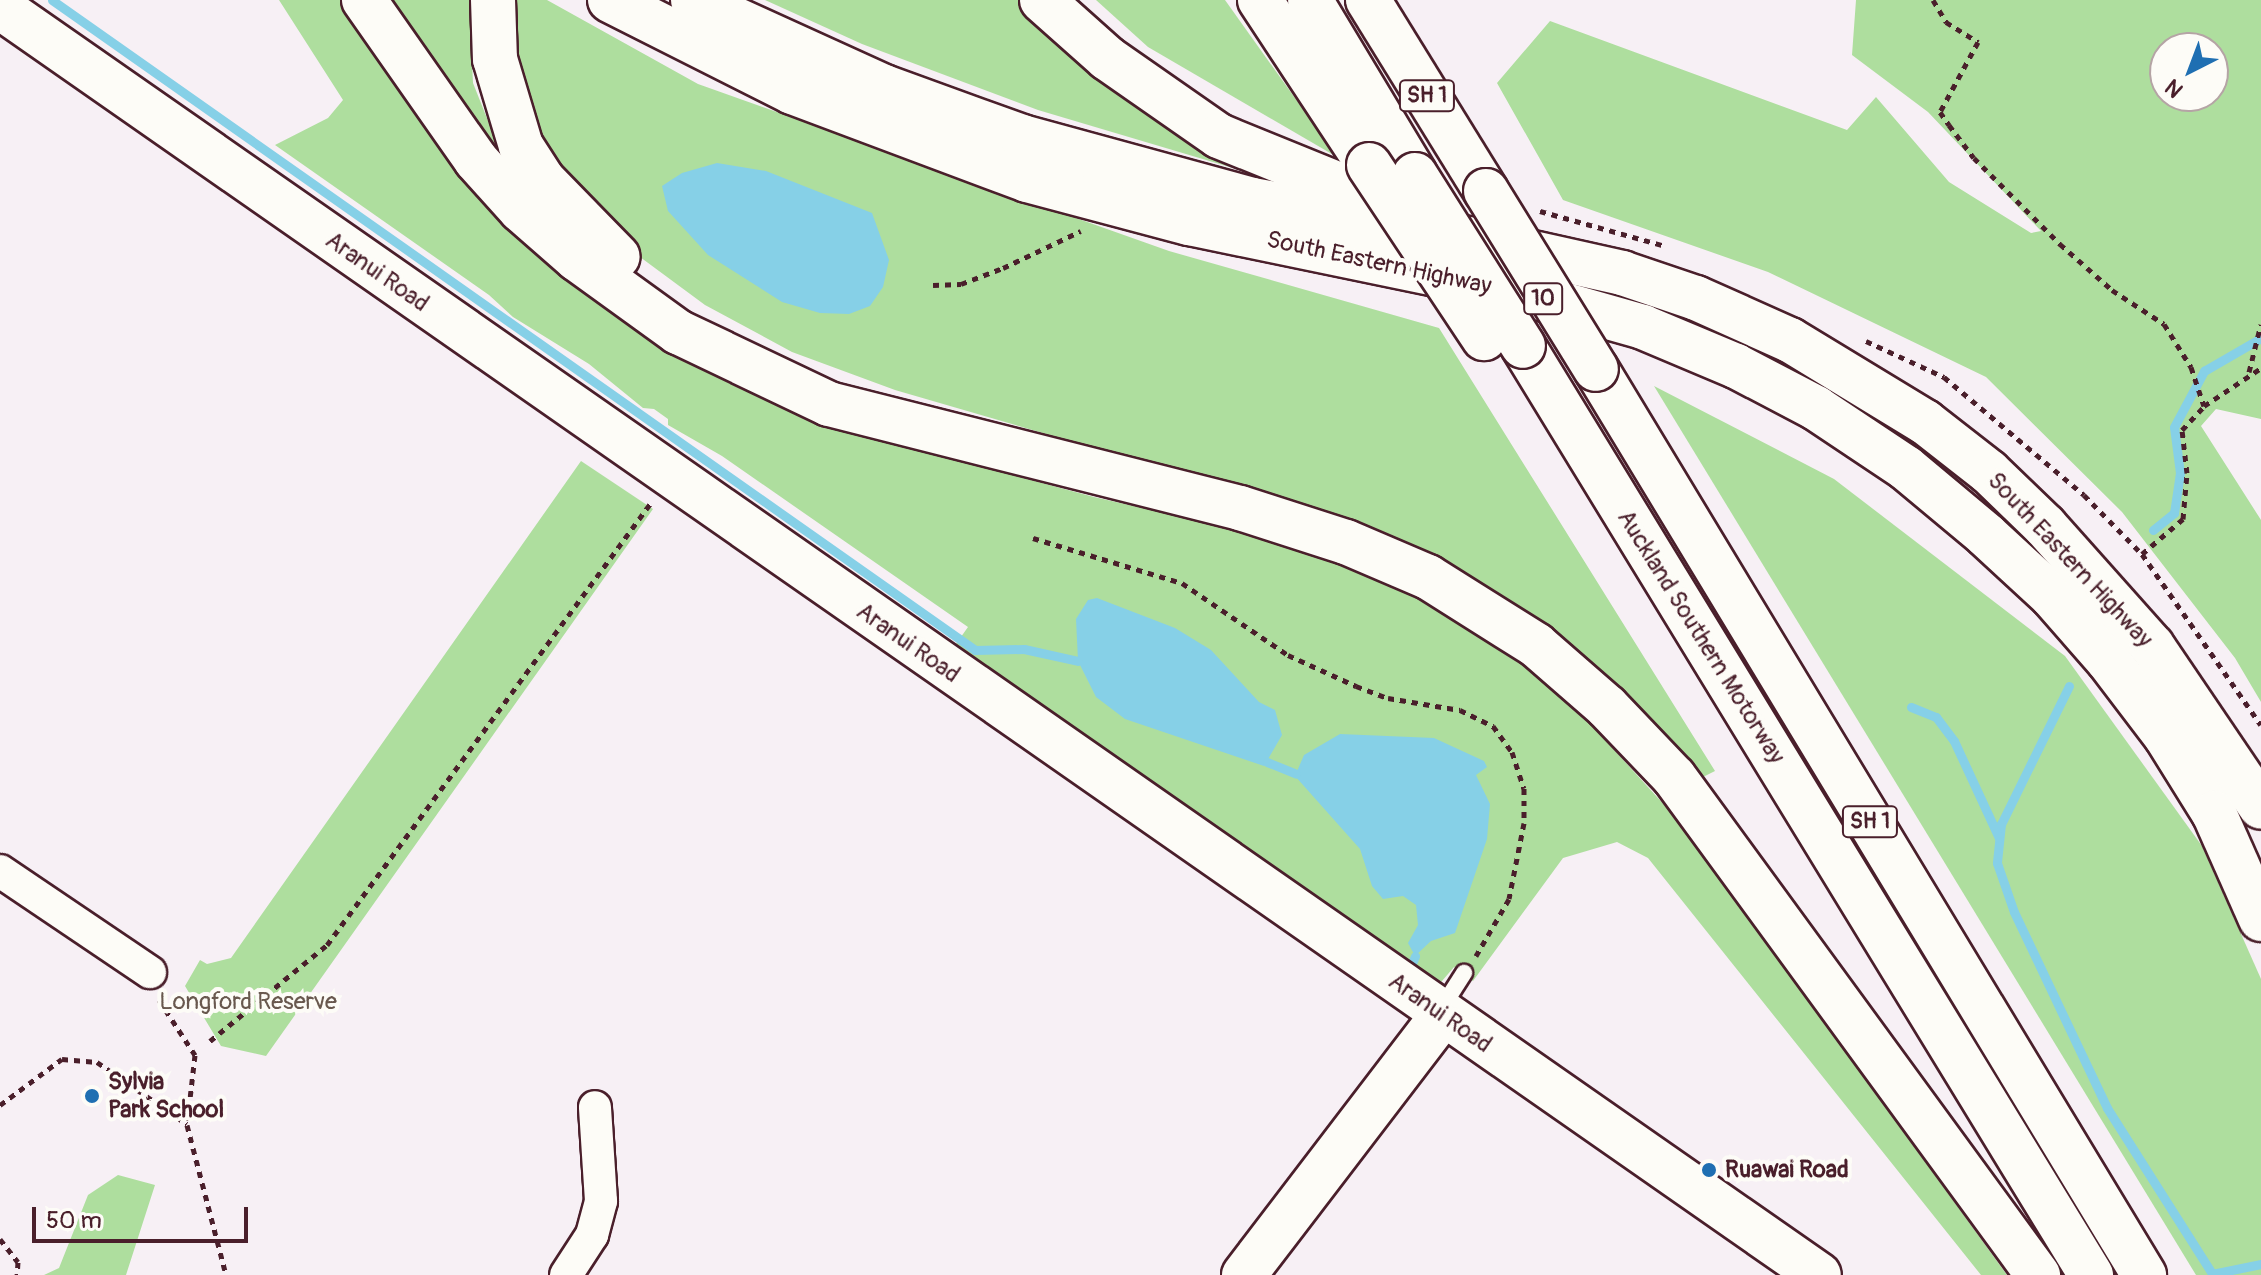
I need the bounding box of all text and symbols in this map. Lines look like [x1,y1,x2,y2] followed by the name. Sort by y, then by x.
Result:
[2149,32,2229,112] north arrow
[2159,73,2189,104] text: N
[1397,78,1457,114] road number: SH 1
[1264,225,1494,301] street label: South Eastern Highway
[320,226,434,318] street label: Aranui Road
[1523,281,1563,317] road number: 10
[1981,466,2159,654] street label: South Eastern Highway
[1611,505,1791,769] street label: Auckland Southern Motorway
[851,597,965,689] street label: Aranui Road
[1840,804,1900,840] road number: SH 1
[1383,967,1497,1059] street label: Aranui Road
[159,988,337,1016] park label: Longford Reserve
[108,1068,224,1124] place label: Sylvia Park School
[83,1087,101,1105] marker: Sylvia Park School
[1725,1156,1849,1184] place label: Ruawai Road
[1700,1161,1718,1179] marker: Ruawai Road
[36,1191,252,1241] scale bar
[46,1206,102,1235] text: 50 m

